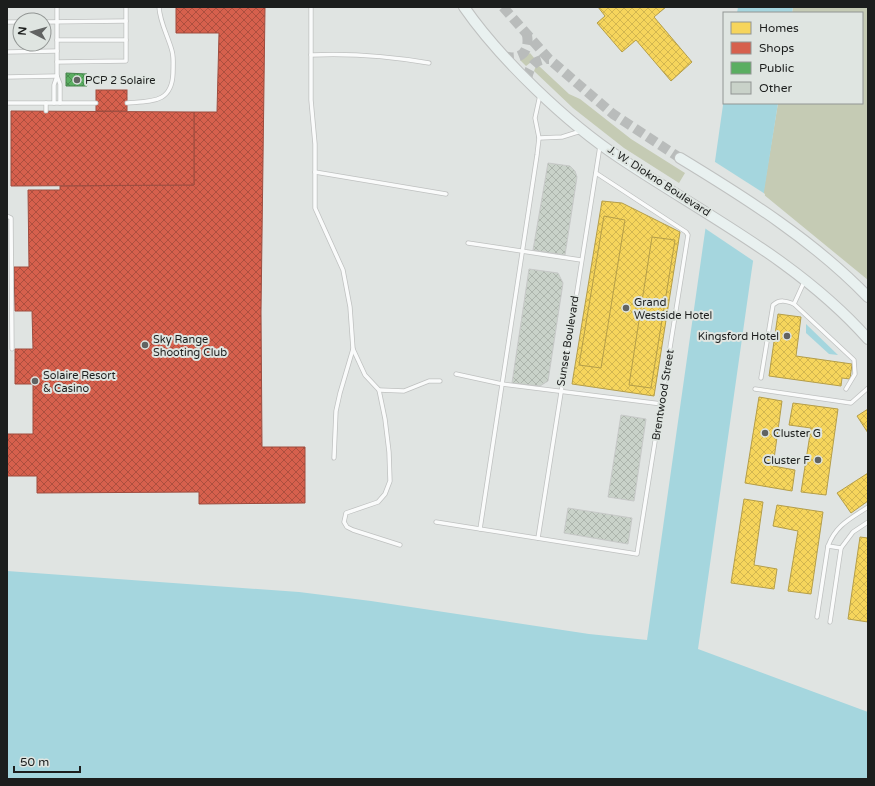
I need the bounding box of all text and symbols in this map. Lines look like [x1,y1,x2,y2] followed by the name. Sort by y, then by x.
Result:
[12,12,52,52] north arrow
[723,12,863,104] legend
[759,21,799,35] text: Homes
[16,26,29,36] text: N
[759,41,794,55] text: Shops
[759,61,794,75] text: Public
[85,74,155,87] place label: PCP 2 Solaire
[72,75,82,85] marker: PCP 2 Solaire
[759,81,792,95] text: Other
[605,143,713,219] street label: J. W. Diokno Boulevard
[554,295,582,387] street label: Sunset Boulevard
[634,296,712,322] place label: Grand Westside Hotel
[621,303,631,313] marker: Grand Westside Hotel
[698,330,779,343] place label: Kingsford Hotel
[782,331,792,341] marker: Kingsford Hotel
[153,333,227,359] place label: Sky Range Shooting Club
[140,340,150,350] marker: Sky Range Shooting Club
[649,349,677,441] street label: Brentwood Street
[43,369,116,395] place label: Solaire Resort & Casino
[30,376,40,386] marker: Solaire Resort & Casino
[773,427,821,440] place label: Cluster G
[760,428,770,438] marker: Cluster G
[764,454,810,467] place label: Cluster F
[813,455,823,465] marker: Cluster F
[14,748,80,774] scale bar
[20,755,49,769] text: 50 m

